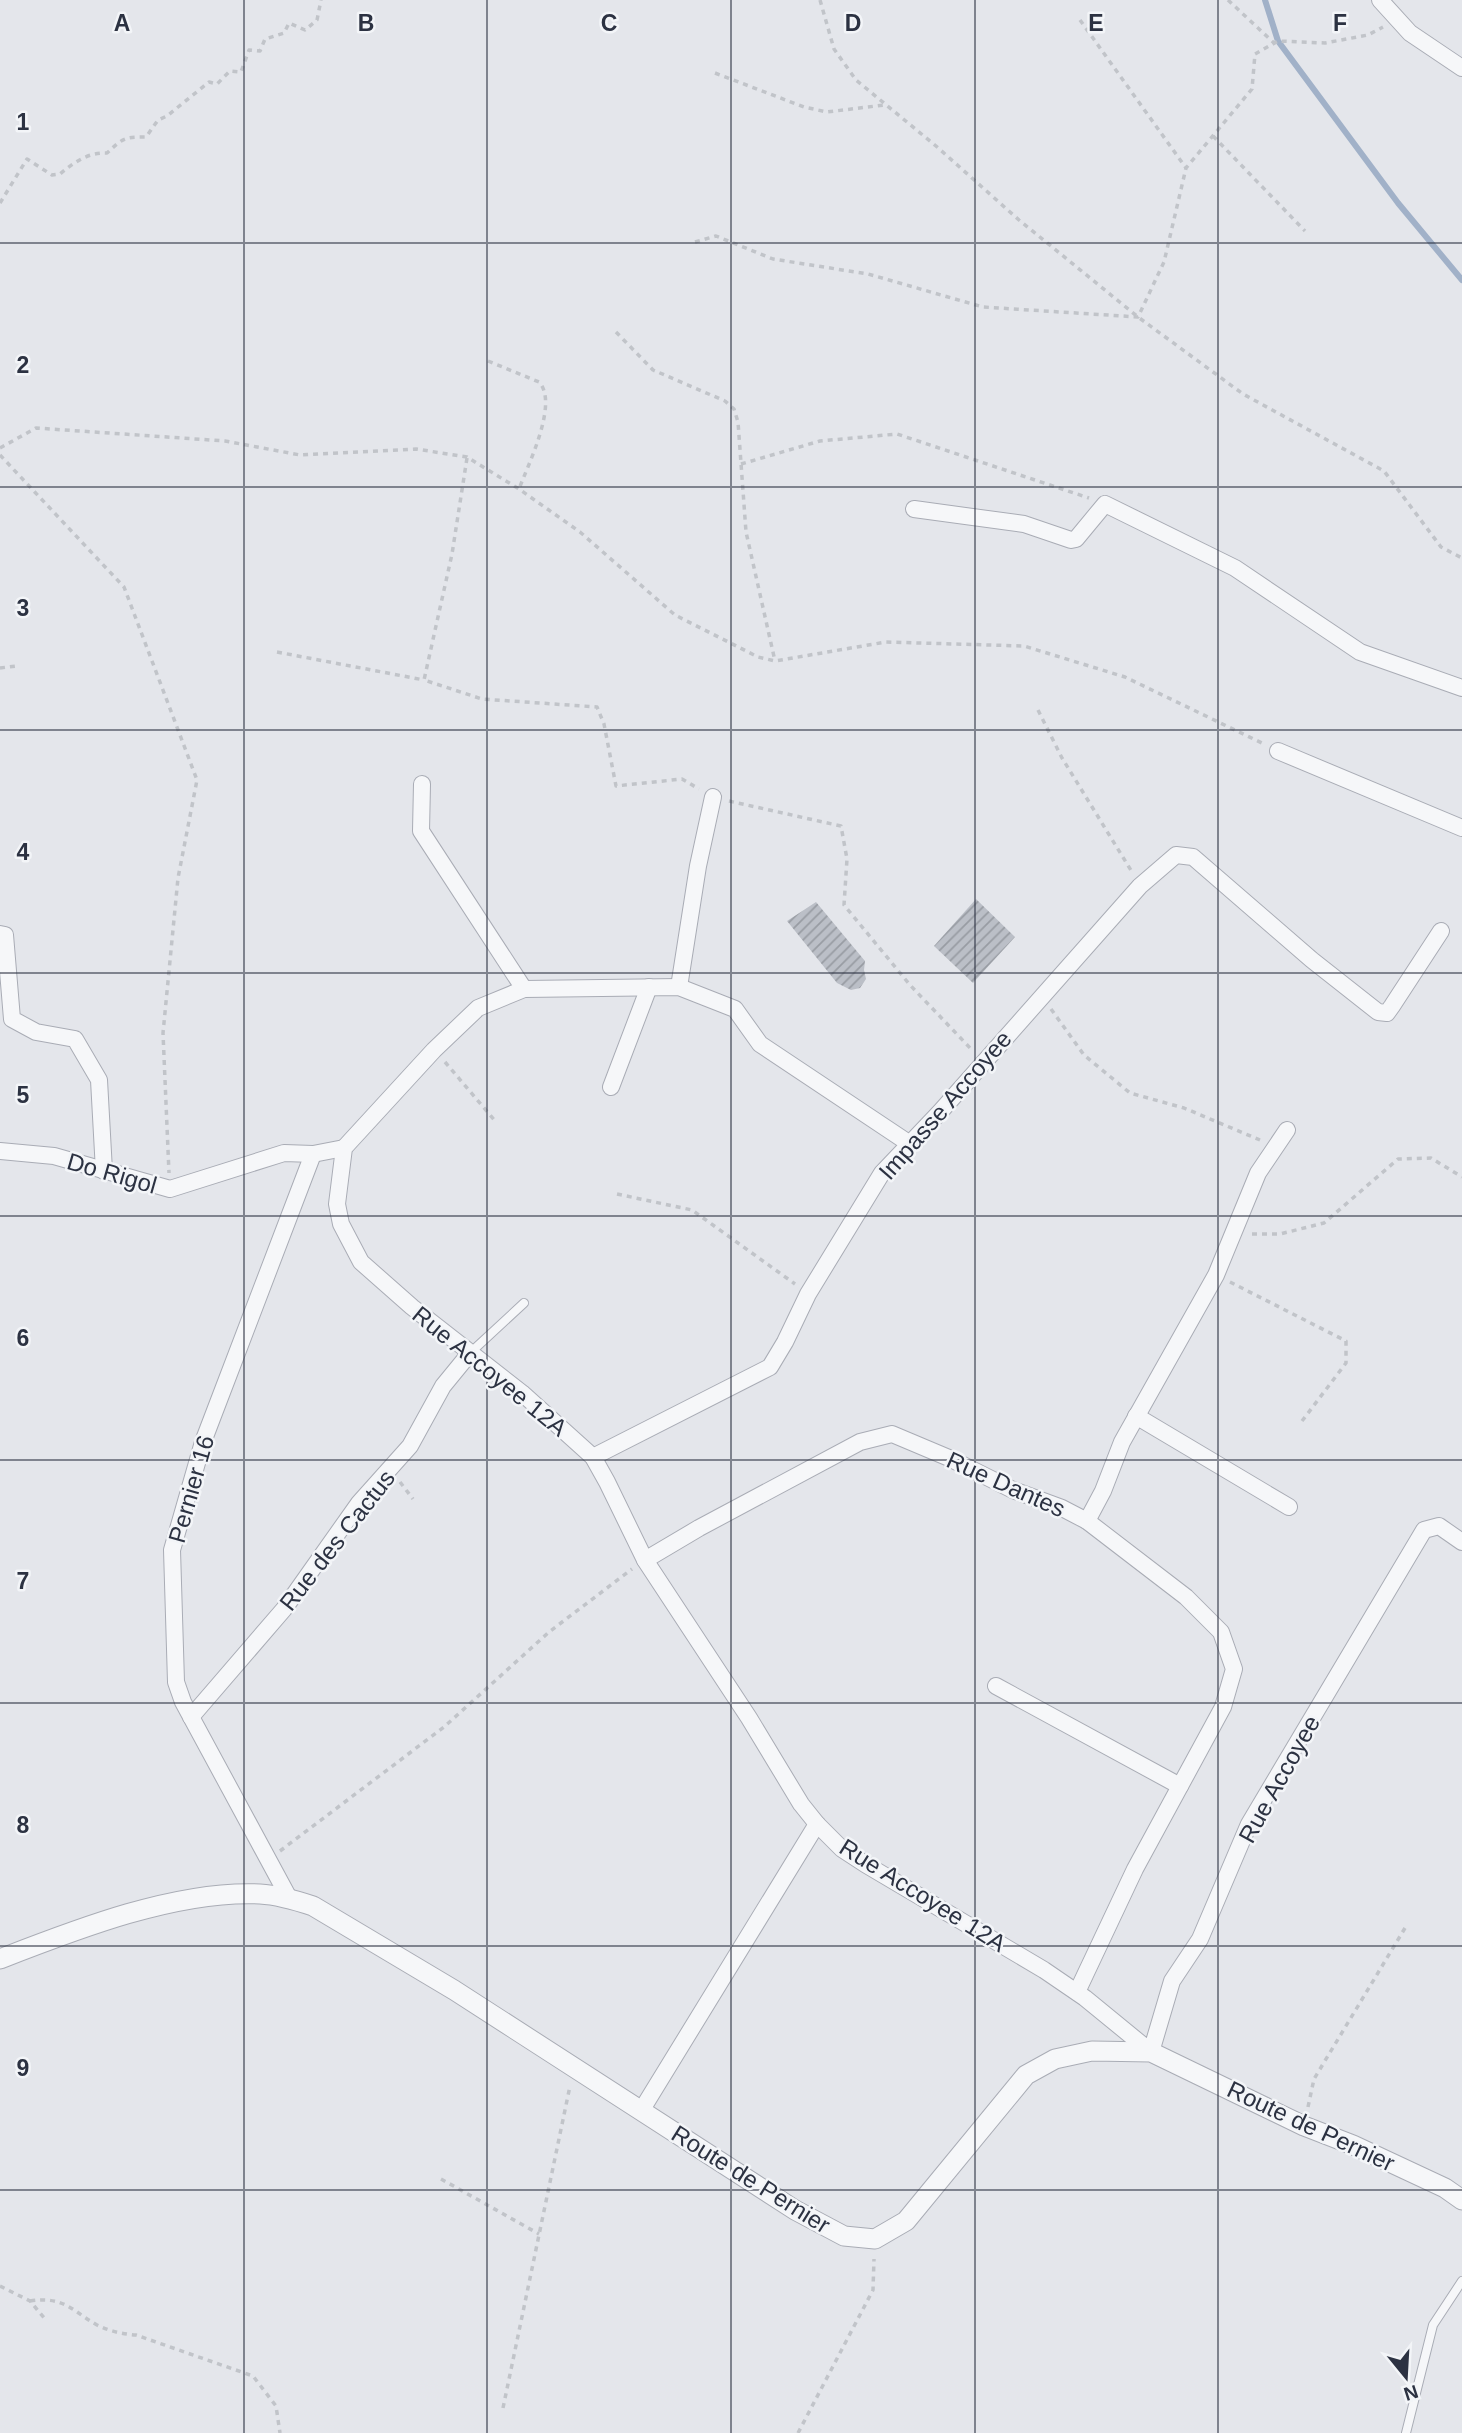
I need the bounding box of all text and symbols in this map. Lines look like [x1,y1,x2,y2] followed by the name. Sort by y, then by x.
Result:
[114,10,130,36] text: A
[358,10,374,36] text: B
[601,10,617,36] text: C
[845,10,861,36] text: D
[1088,10,1104,36] text: E
[1333,10,1347,36] text: F
[17,109,30,135] text: 1
[17,352,29,378] text: 2
[17,595,29,621] text: 3
[17,839,30,865] text: 4
[873,1025,1017,1185] street label: Impasse Accoyee
[17,1082,30,1108] text: 5
[64,1147,160,1199] street label: Do Rigol
[407,1300,573,1442] street label: Rue Accoyee 12A
[17,1325,29,1351] text: 6
[163,1432,219,1546] street label: Pernier 16
[943,1446,1069,1522] street label: Rue Dantes
[274,1464,400,1616] street label: Rue des Cactus
[17,1568,29,1594] text: 7
[1233,1711,1325,1847] street label: Rue Accoyee
[17,1812,30,1838] text: 8
[835,1833,1011,1957] street label: Rue Accoyee 12A
[17,2055,29,2081] text: 9
[1223,2075,1399,2177] street label: Route de Pernier
[667,2119,835,2239] street label: Route de Pernier
[1371,2342,1441,2412] north arrow
[1401,2381,1421,2405] text: N

